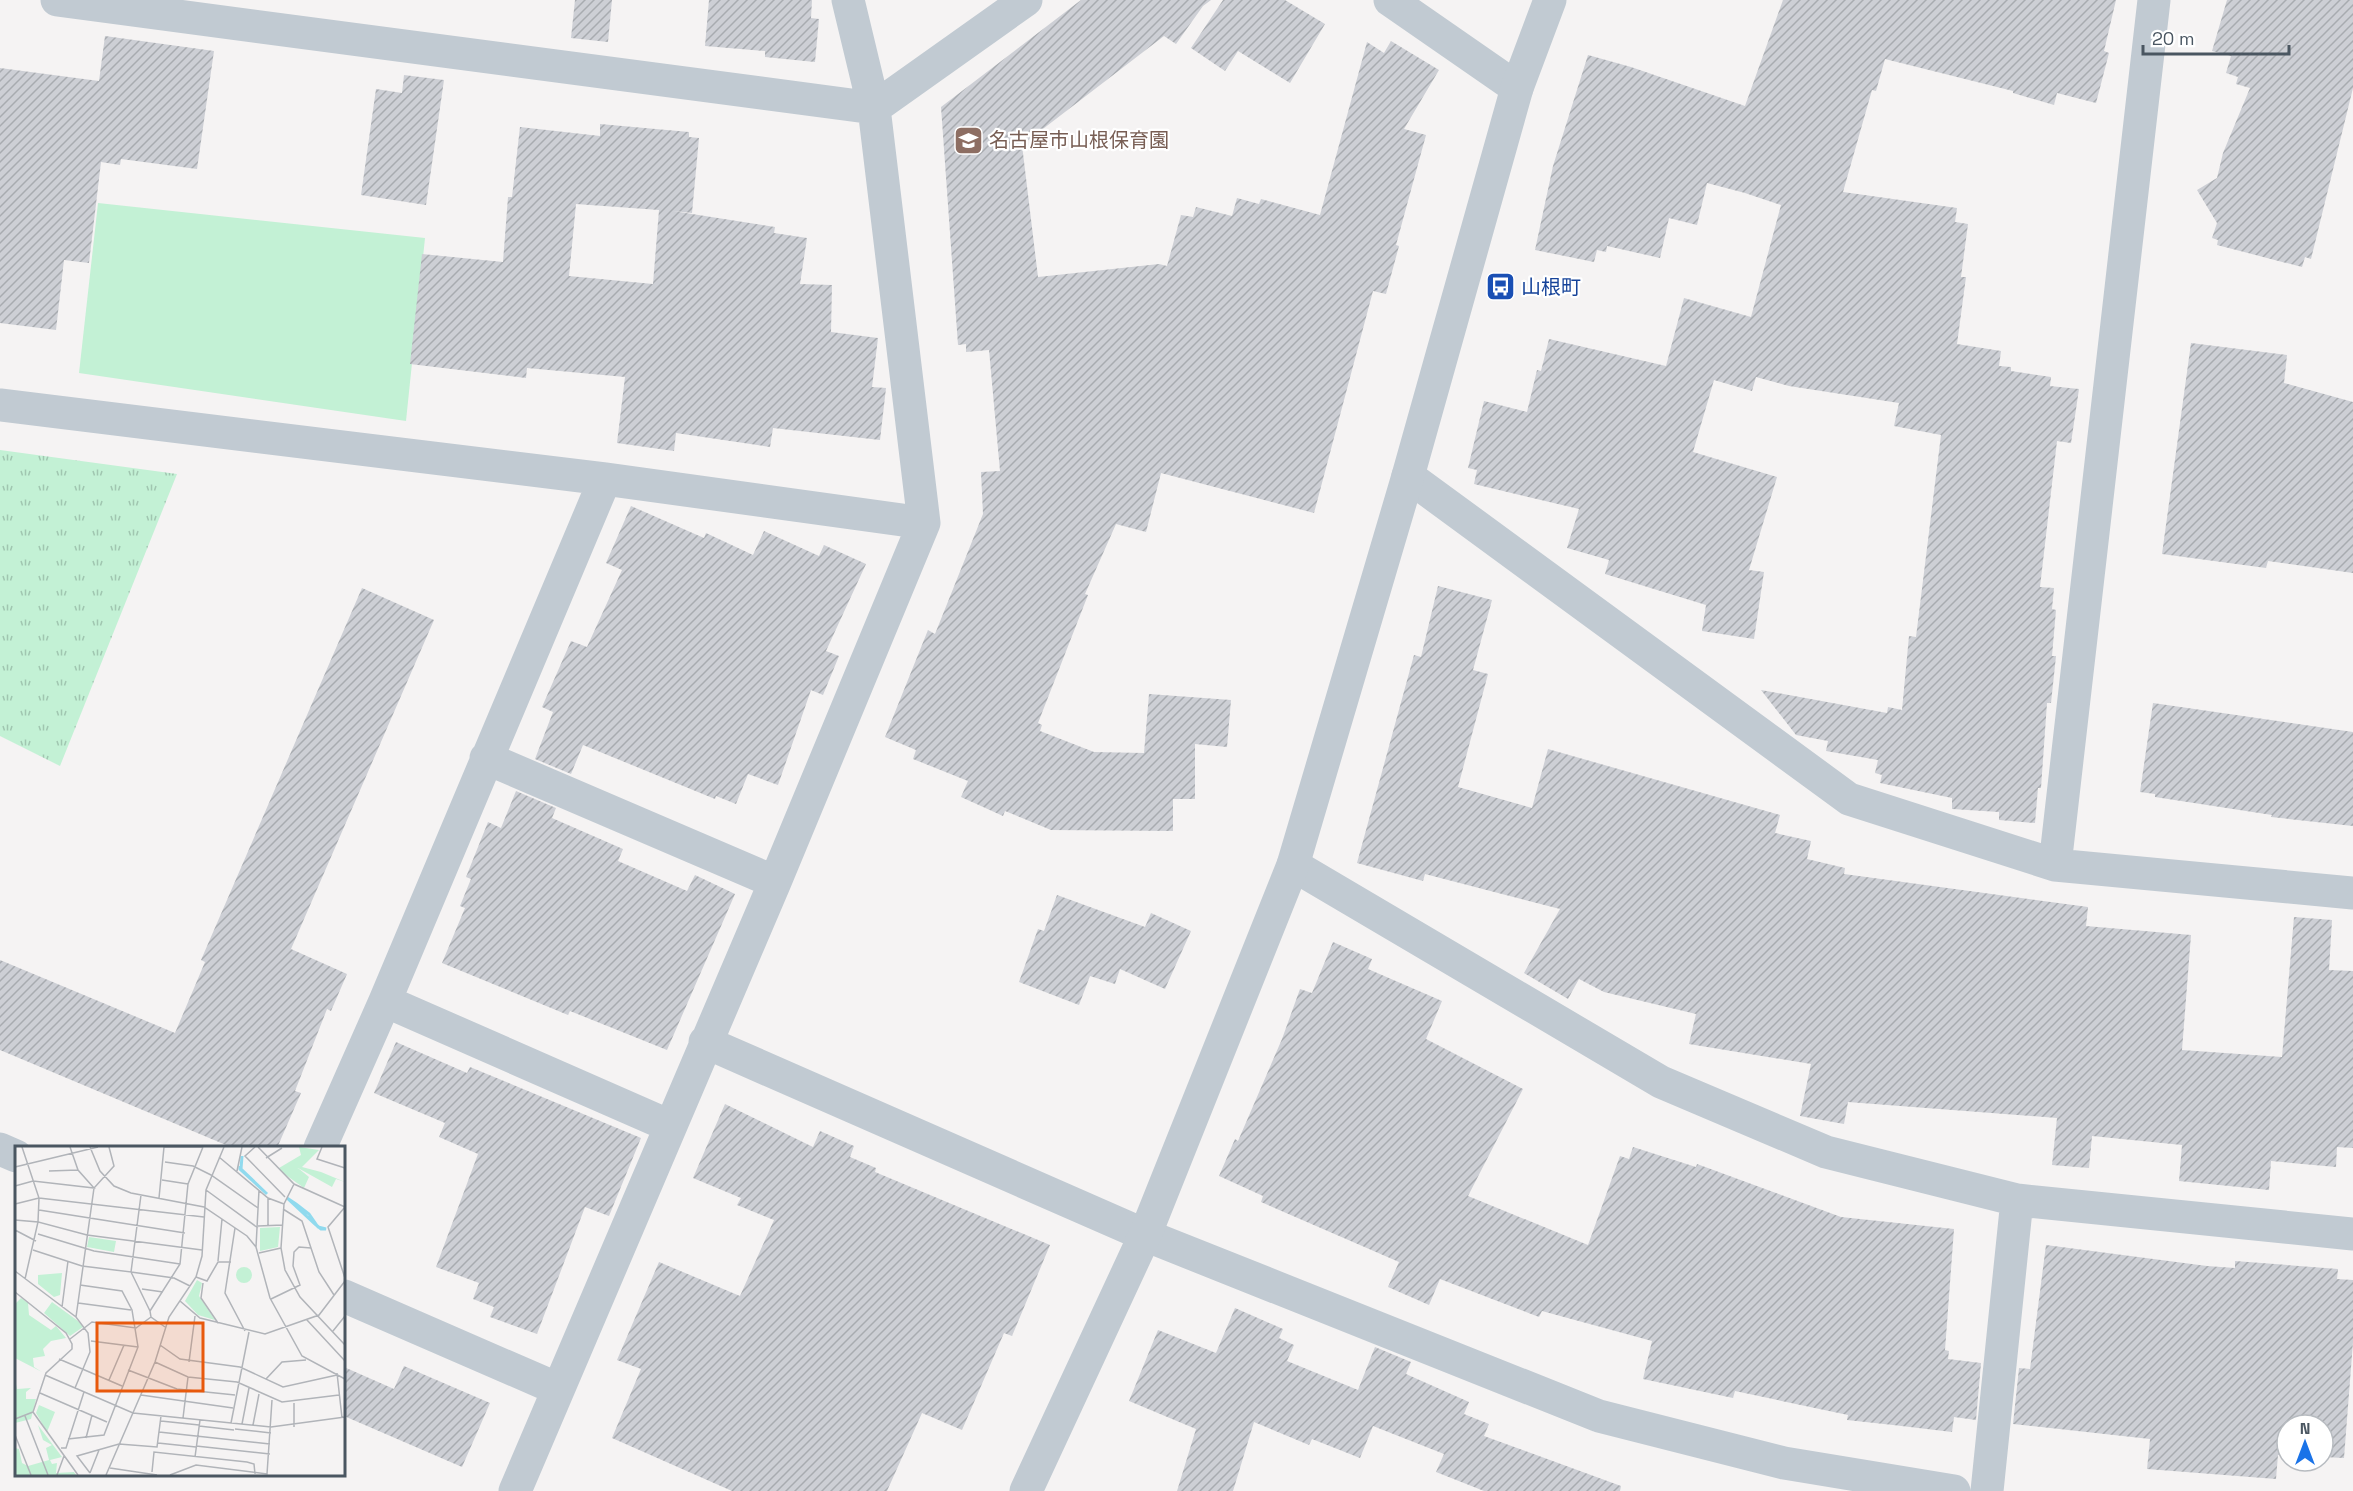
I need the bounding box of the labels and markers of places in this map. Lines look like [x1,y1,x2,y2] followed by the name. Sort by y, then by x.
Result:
[952,124,984,156] school or university icon: 名古屋市山根保育園
[989,127,1169,153] place label: 名古屋市山根保育園
[1484,271,1516,303] bus stop icon: 山根町
[1521,274,1581,300] place label: 山根町

